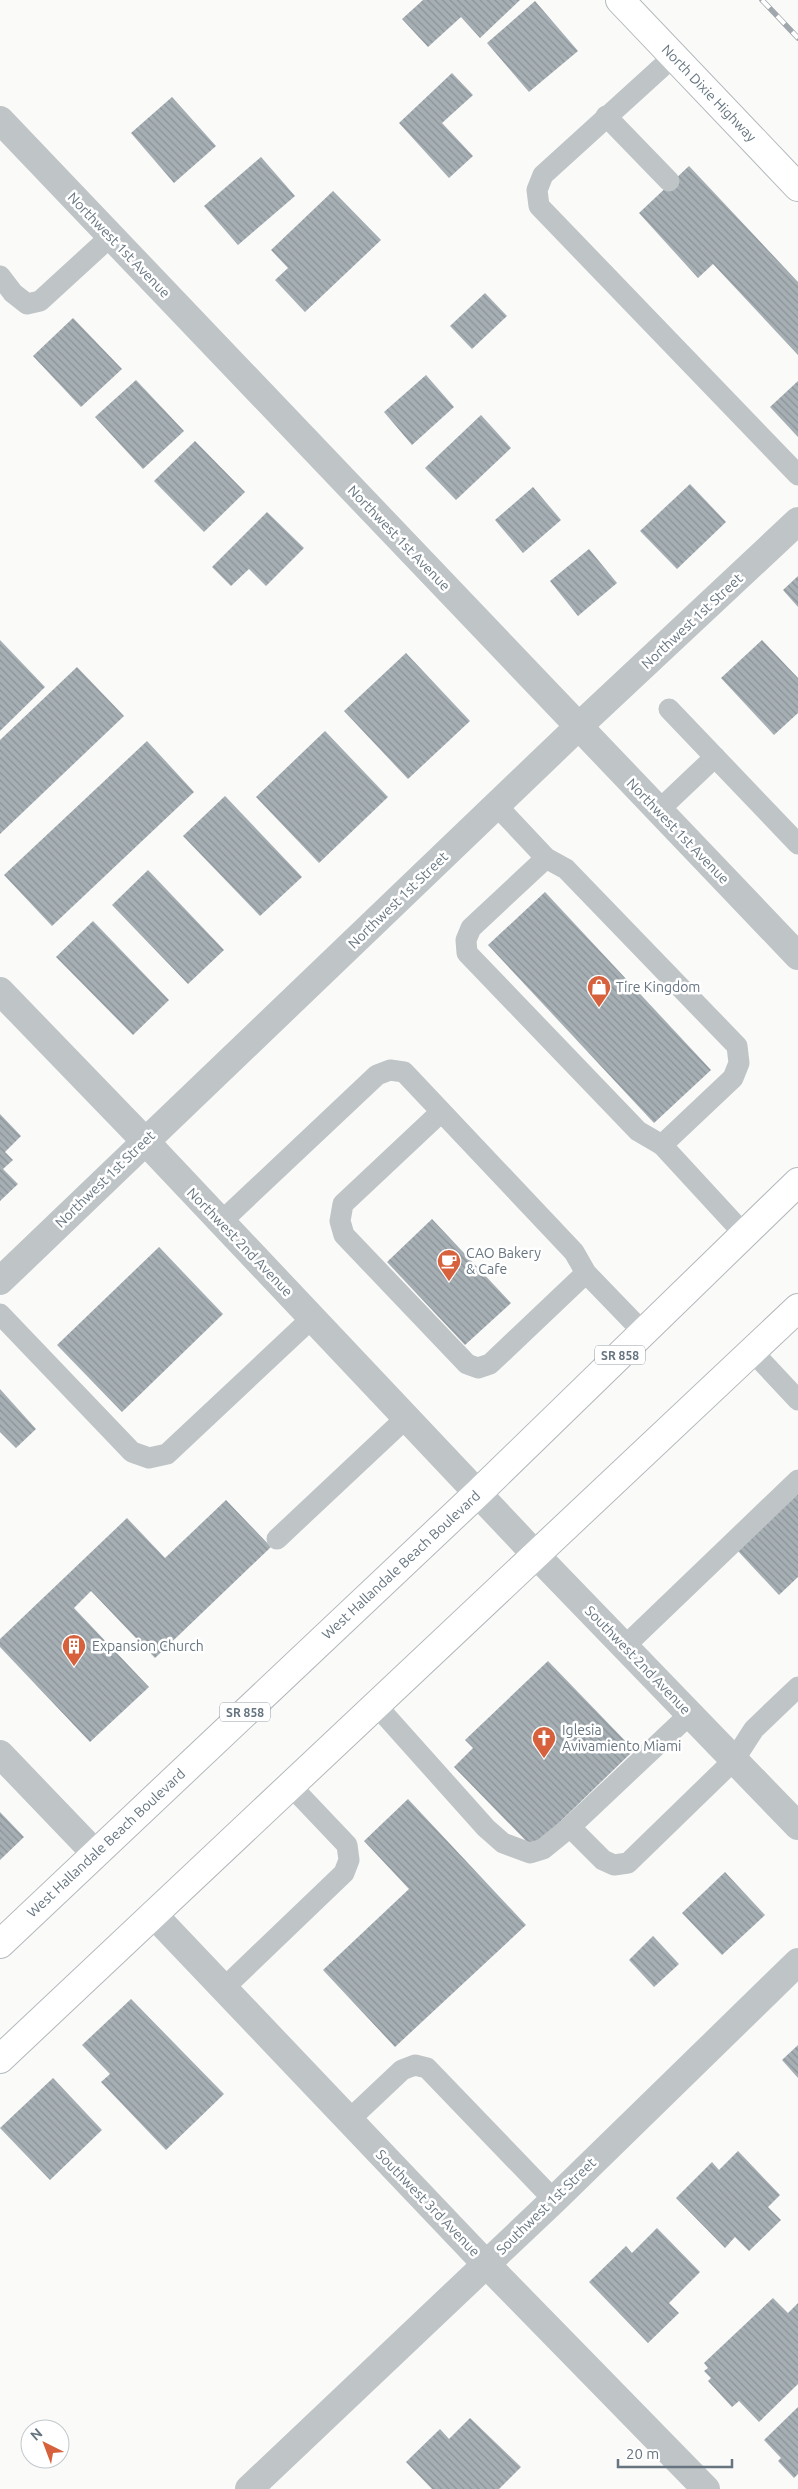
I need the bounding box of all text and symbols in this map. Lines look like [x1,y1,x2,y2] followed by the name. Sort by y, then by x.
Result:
[658,41,760,145] street label: North Dixie Highway
[65,189,173,301] street label: Northwest 1st Avenue
[345,482,453,594] street label: Northwest 1st Avenue
[638,570,746,672] street label: Northwest 1st Street
[624,775,732,887] street label: Northwest 1st Avenue
[345,848,451,952] street label: Northwest 1st Street
[586,974,612,1008] shop icon: Tire Kingdom
[616,979,700,995] place label: Tire Kingdom
[52,1127,158,1231] street label: Northwest 1st Street
[184,1184,296,1300] street label: Northwest 2nd Avenue
[466,1245,541,1277] place label: CAO Bakery & Cafe
[436,1248,462,1282] cafe icon: CAO Bakery & Cafe
[595,1346,645,1364] road number: SR 858
[319,1487,483,1643] street label: West Hallandale Beach Boulevard
[582,1602,694,1718] street label: Southwest 2nd Avenue
[61,1633,87,1667] building icon: Expansion Church
[92,1638,204,1654] place label: Expansion Church
[220,1702,270,1721] road number: SR 858
[562,1722,681,1754] place label: Iglesia Avivamiento Miami
[531,1725,557,1759] church icon: Iglesia Avivamiento Miami
[24,1765,188,1921] street label: West Hallandale Beach Boulevard
[373,2146,483,2260] street label: Southwest 3rd Avenue
[493,2154,599,2258] street label: Southwest 1st Street
[20,2419,70,2469] north arrow
[27,2425,46,2444] text: N
[618,2436,732,2468] scale bar
[626,2445,659,2462] text: 20 m

